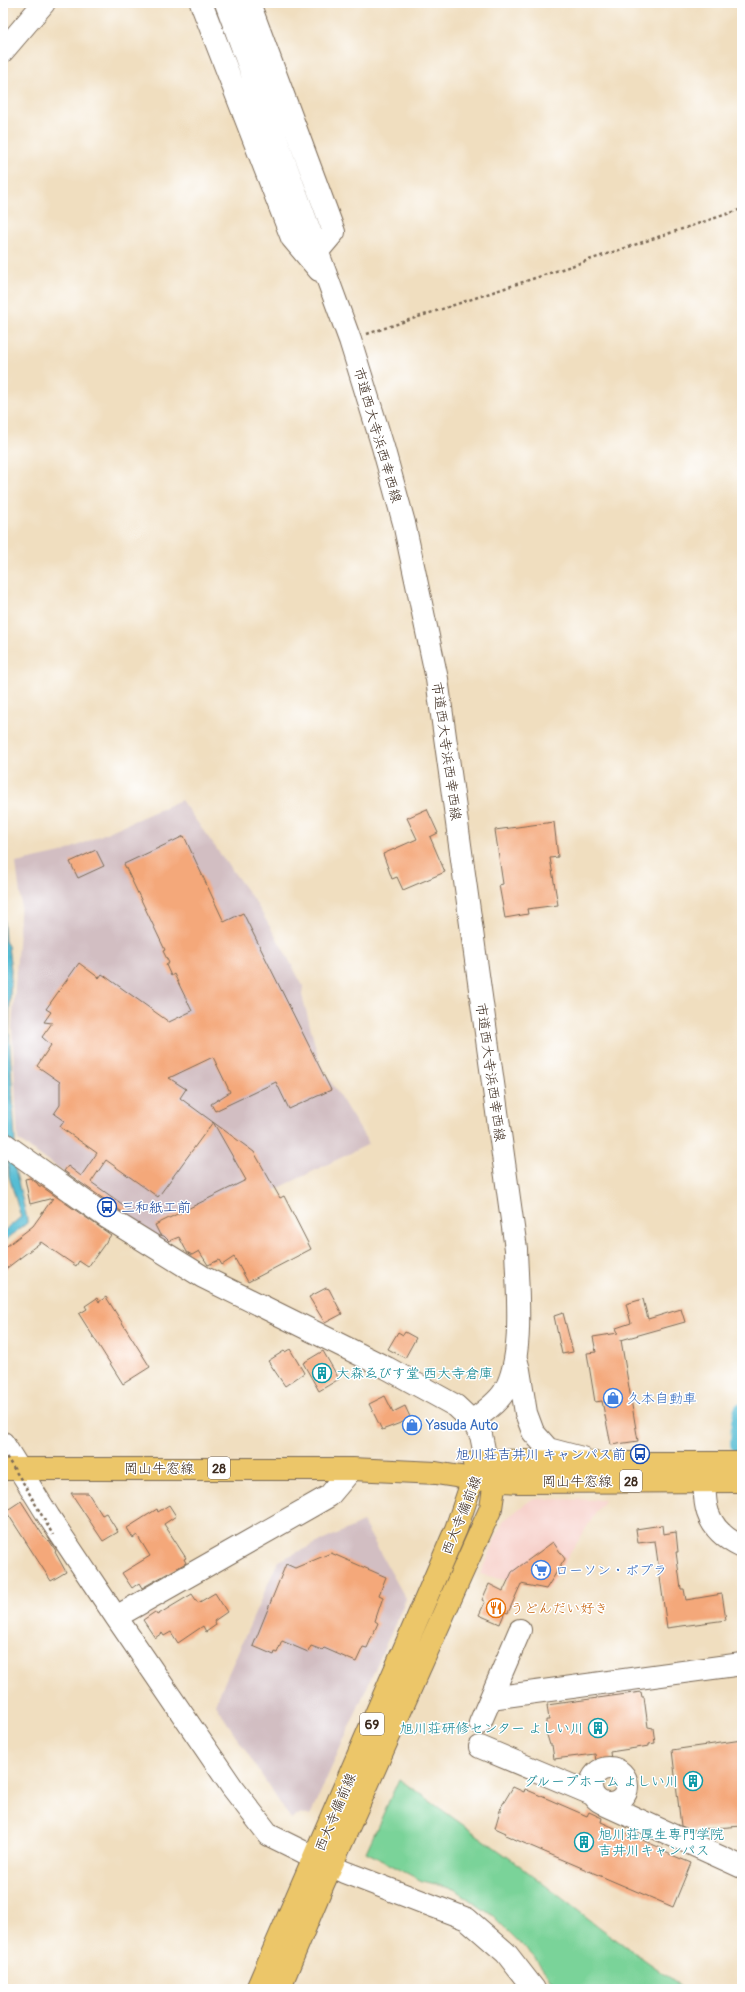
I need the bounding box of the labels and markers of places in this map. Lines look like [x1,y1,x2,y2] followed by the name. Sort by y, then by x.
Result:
[96,1196,118,1218] bus stop icon: 三和紙工前
[121,1199,191,1216] place label: 三和紙工前
[311,1362,333,1384] building icon: 大森ゑびす堂 西大寺倉庫
[336,1365,493,1382] place label: 大森ゑびす堂 西大寺倉庫
[602,1387,624,1409] shop icon: 久本自動車
[627,1390,697,1407] place label: 久本自動車
[401,1414,423,1436] shop icon: Yasuda Auto
[425,1417,499,1434] place label: Yasuda Auto
[629,1443,651,1465] bus stop icon: 旭川荘吉井川 キャンパス前
[456,1446,626,1463] place label: 旭川荘吉井川 キャンパス前
[530,1559,552,1581] supermarket icon: ローソン・ポプラ
[555,1562,667,1579] place label: ローソン・ポプラ
[485,1597,507,1619] restaurant icon: うどんだい好き
[510,1600,608,1617] place label: うどんだい好き
[587,1717,609,1739] building icon: 旭川荘研修センター よしい川
[400,1720,584,1737] place label: 旭川荘研修センター よしい川
[682,1770,704,1792] building icon: グループホーム よしい川
[524,1773,679,1790] place label: グループホーム よしい川
[598,1826,724,1859] place label: 旭川荘厚生専門学院 吉井川キャンパス
[573,1831,595,1853] building icon: 旭川荘厚生専門学院 吉井川キャンパス

